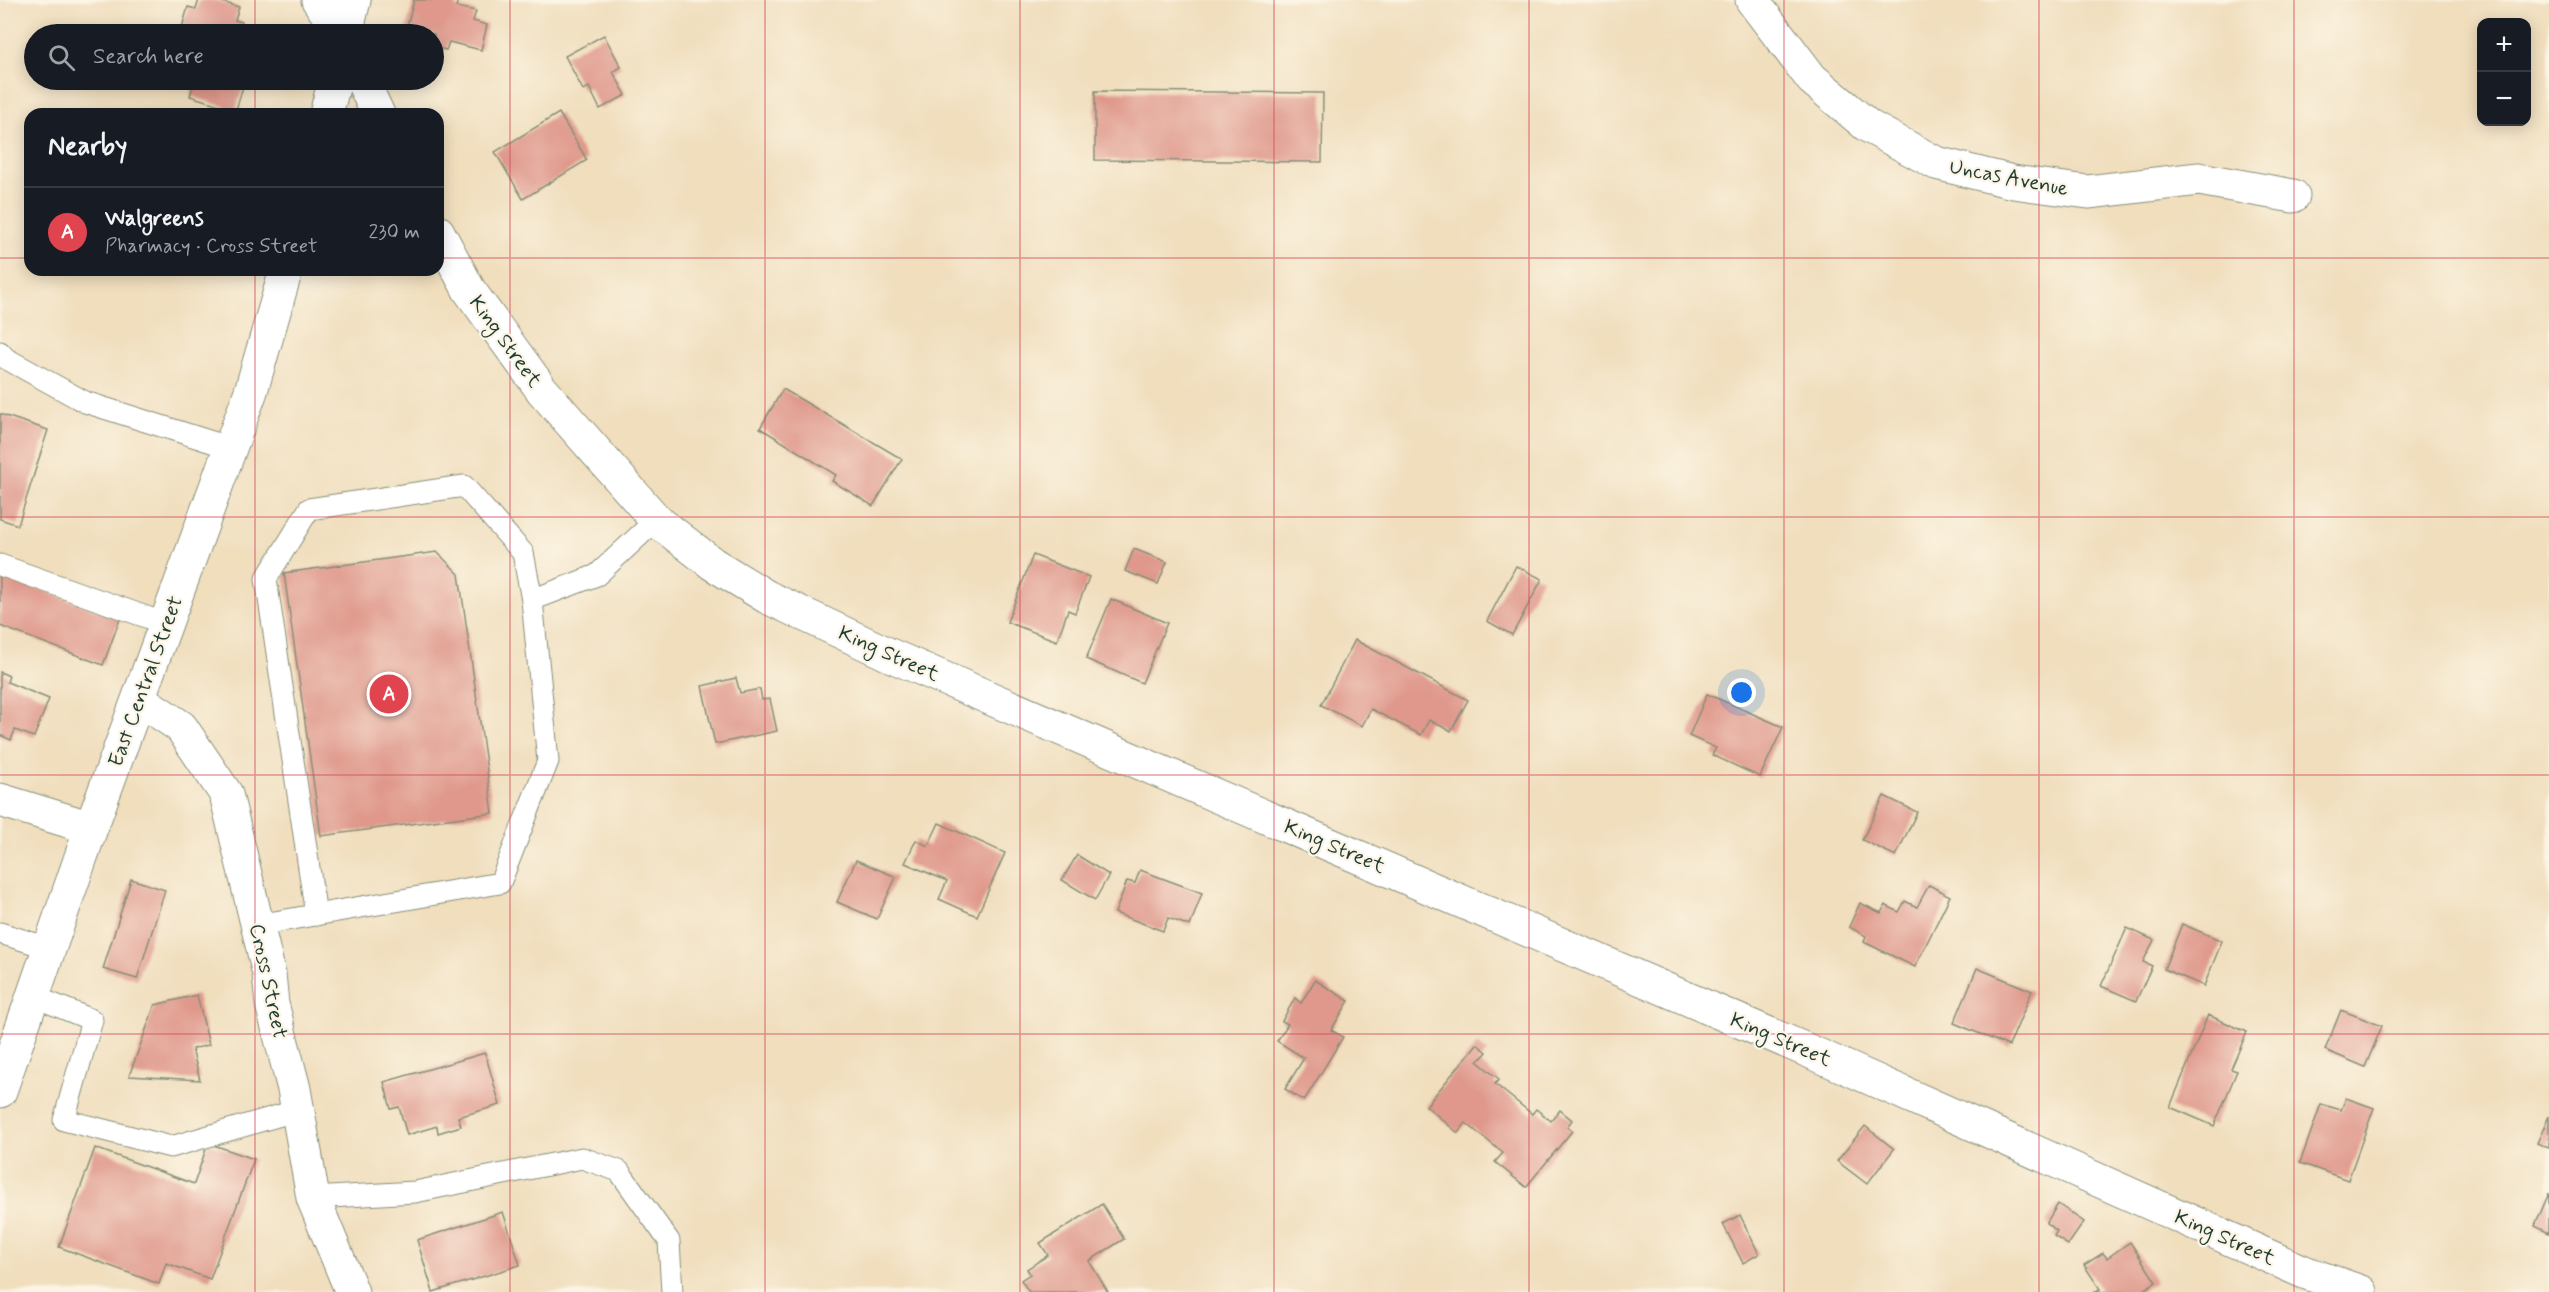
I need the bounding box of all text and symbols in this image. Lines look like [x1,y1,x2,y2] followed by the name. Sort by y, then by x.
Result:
[2477,18,2531,126] map controls
[2477,18,2531,72] button: +
[24,24,444,90] search box
[45,41,78,74] icon: search
[93,43,204,71] text: Search here
[2477,72,2531,126] button: −
[48,130,127,164] text: Nearby
[1947,153,2071,203] street label: Uncas Avenue
[105,205,204,233] text: Walgreens
[61,219,74,246] text: A
[368,219,420,246] text: 230 m
[105,233,318,260] text: Pharmacy · Cross Street
[461,290,548,394] street label: King Street
[102,592,190,771] street label: East Central Street
[833,619,944,690] street label: King Street
[370,672,408,716] pin: A
[1727,678,1756,707] your location
[1279,813,1390,882] street label: King Street
[242,921,294,1042] street label: Cross Street
[1725,1006,1836,1075] street label: King Street
[2169,1203,2280,1274] street label: King Street

